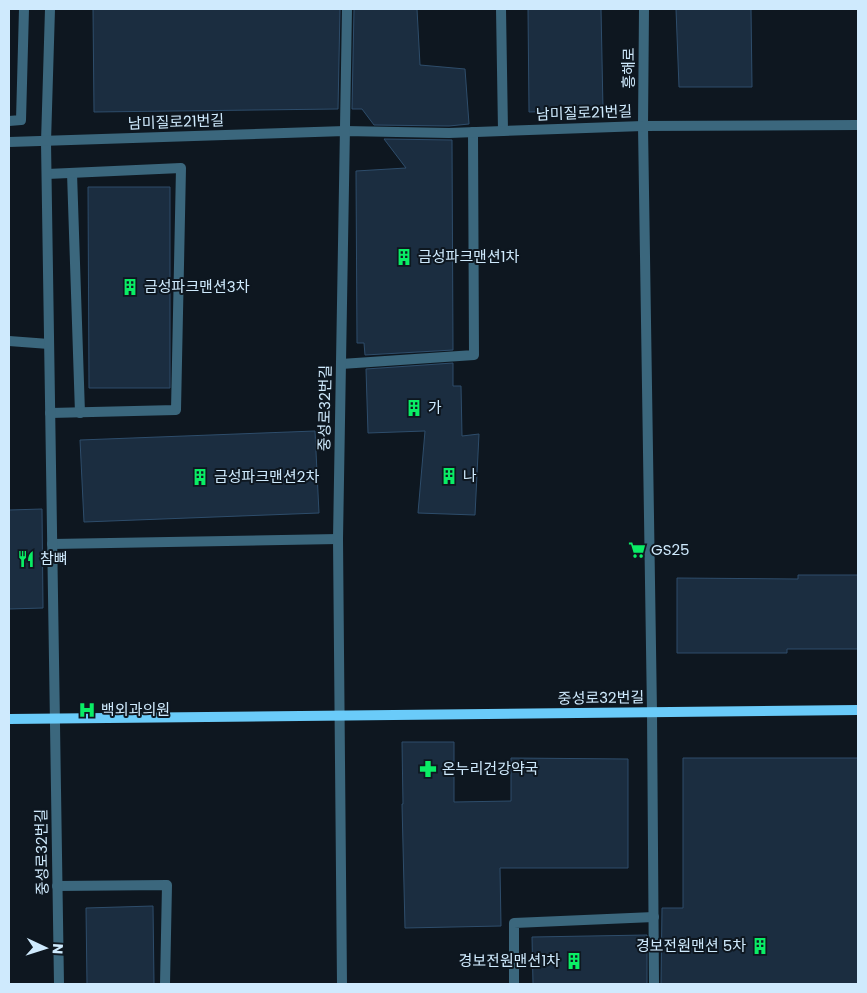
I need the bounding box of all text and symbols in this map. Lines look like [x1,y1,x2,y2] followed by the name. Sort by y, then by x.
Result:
[618,47,639,89] street label: 흥해로
[536,100,632,125] street label: 남미질로21번길
[128,109,224,134] street label: 남미질로21번길
[418,246,520,267] place label: 금성파크맨션1차
[394,247,414,267] building icon: 금성파크맨션1차
[144,276,250,297] place label: 금성파크맨션3차
[120,277,140,297] building icon: 금성파크맨션3차
[313,365,336,451] street label: 중성로32번길
[428,397,442,418] place label: 가
[404,398,424,418] building icon: 가
[463,465,477,486] place label: 나
[214,466,319,487] place label: 금성파크맨션2차
[439,466,459,486] building icon: 나
[190,467,210,487] building icon: 금성파크맨션2차
[651,539,690,560] place label: GS25
[627,540,647,560] supermarket icon: GS25
[40,548,68,569] place label: 참뼈
[16,549,36,569] restaurant icon: 참뼈
[558,686,644,709] street label: 중성로32번길
[101,699,170,720] place label: 백외과의원
[77,700,97,720] hospital icon: 백외과의원
[442,758,539,779] place label: 온누리건강약국
[418,759,438,779] pharmacy icon: 온누리건강약국
[30,809,53,895] street label: 중성로32번길
[20,923,70,973] north arrow
[636,935,746,956] place label: 경보전원맨션 5차
[750,936,770,956] building icon: 경보전원맨션 5차
[48,943,68,955] text: N
[459,950,560,971] place label: 경보전원맨션1차
[564,951,584,971] building icon: 경보전원맨션1차

